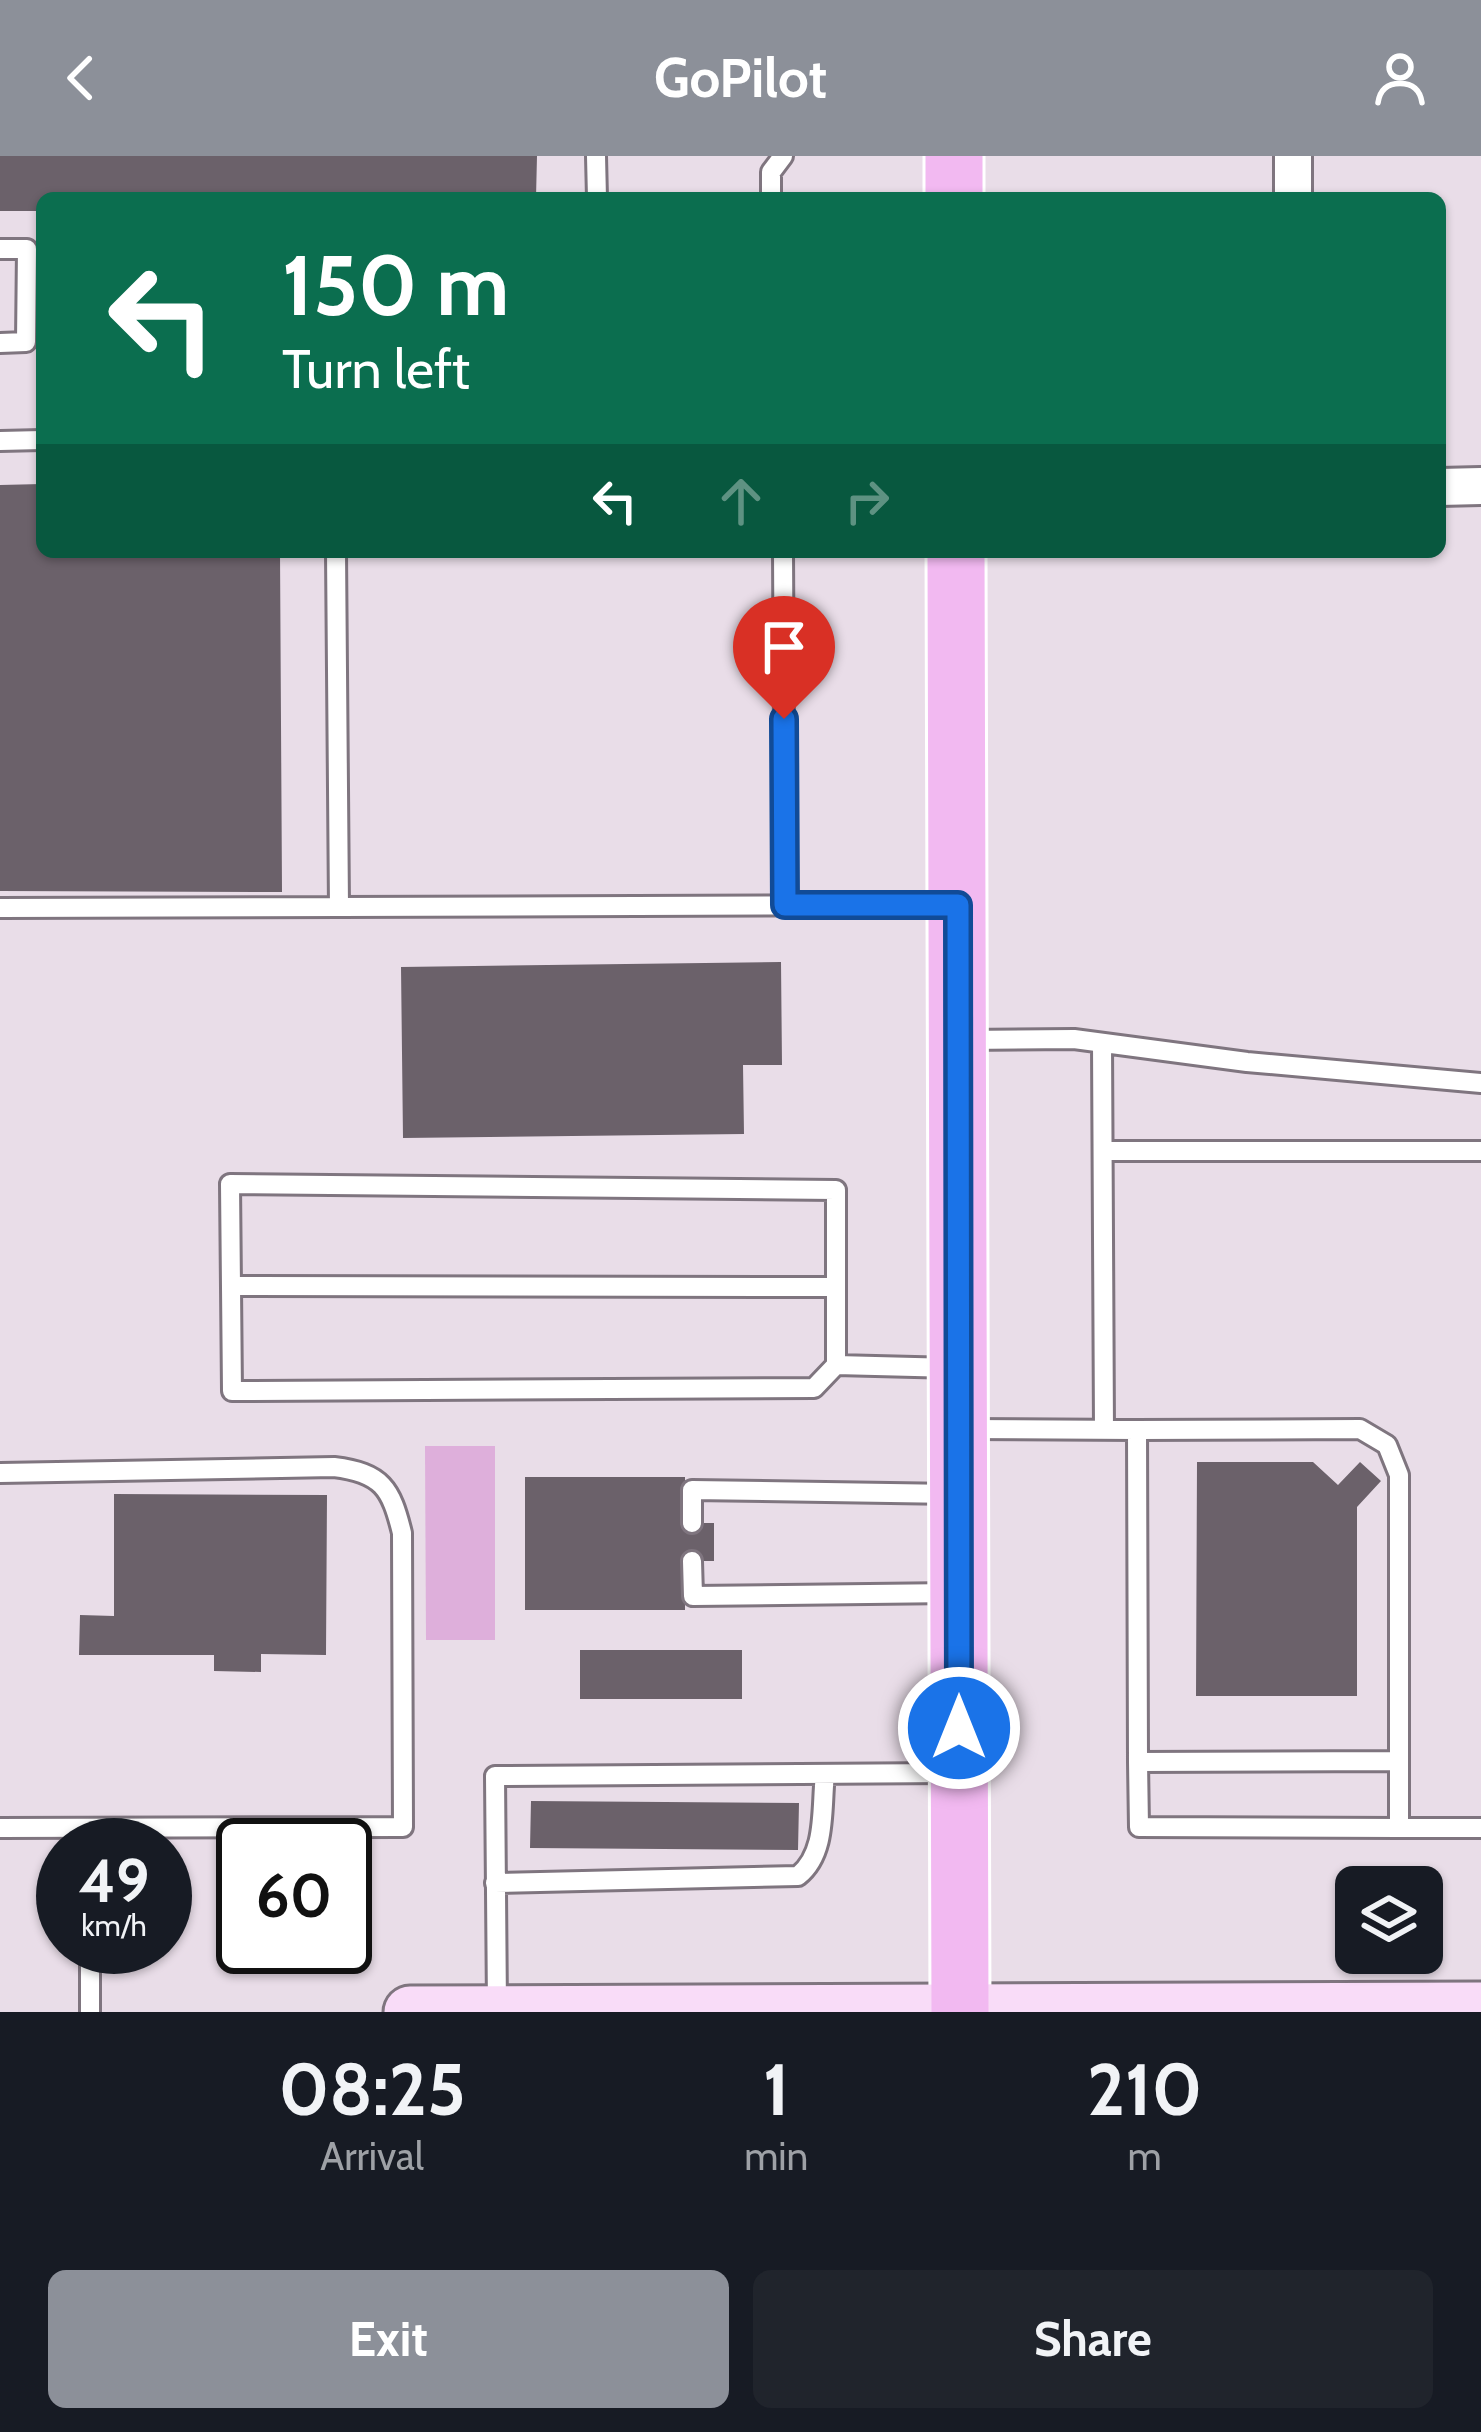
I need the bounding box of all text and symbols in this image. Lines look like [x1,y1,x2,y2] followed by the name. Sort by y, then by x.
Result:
[48,45,114,111] icon: back
[654,45,827,111] text: GoPilot
[1367,45,1433,111] icon: person
[282,234,509,336] text: 150 m
[84,240,240,396] icon: left
[282,336,470,402] text: Turn left
[582,468,648,534] icon: left
[708,468,774,534] icon: ahead
[834,468,900,534] icon: right
[733,596,835,719] pin
[751,614,817,680] icon: arrive
[896,1665,1022,1791] position arrow
[216,1818,372,1974] speed limit sign: 60
[79,1844,149,1917] text: 49
[1335,1866,1443,1974] map controls
[1335,1866,1443,1974] button: layers
[81,1907,147,1944] text: km/h
[279,2046,466,2133] text: 08:25
[763,2046,790,2133] text: 1
[1087,2046,1202,2133] text: 210
[320,2132,424,2180] text: Arrival
[744,2132,808,2180] text: min
[1128,2132,1162,2180] text: m
[48,2270,729,2408] button: Exit
[753,2270,1433,2408] button: Share

